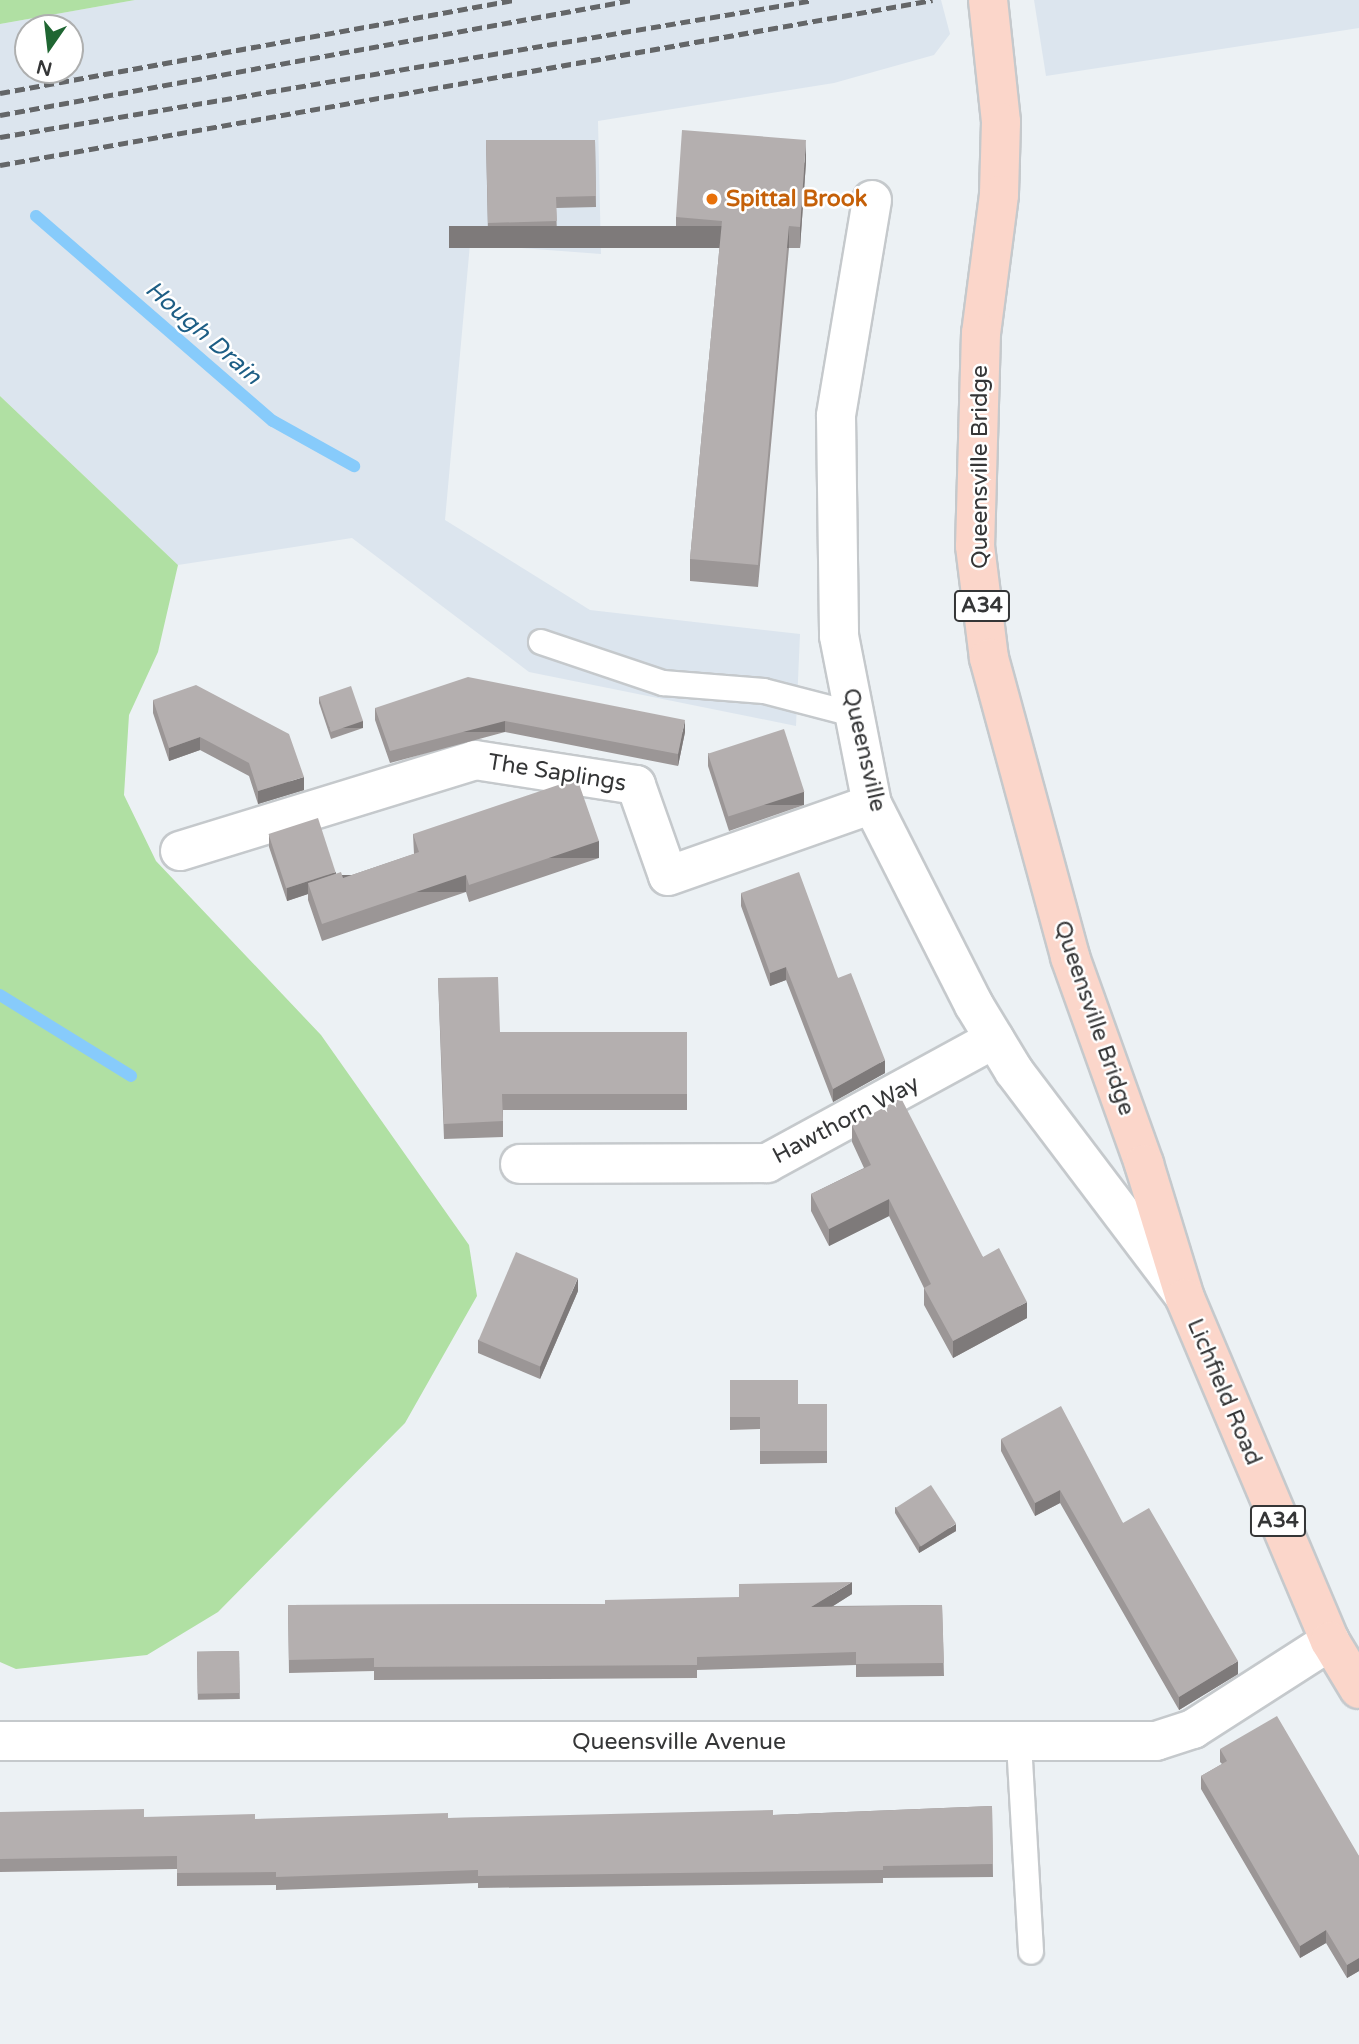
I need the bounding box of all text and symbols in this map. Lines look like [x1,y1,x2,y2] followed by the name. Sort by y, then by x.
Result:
[14,14,84,84] north arrow
[34,55,54,80] text: N
[726,185,867,213] place label: Spittal Brook
[704,191,720,207] marker: Spittal Brook
[139,275,267,391] water label: Hough Drain
[966,365,994,569] street label: Queensville Bridge
[952,588,1012,624] road number: A34
[836,686,892,814] street label: Queensville
[486,748,628,798] street label: The Saplings
[1048,917,1140,1119] street label: Queensville Bridge
[768,1070,924,1170] street label: Hawthorn Way
[1181,1315,1267,1469] street label: Lichfield Road
[1248,1504,1308,1538] road number: A34
[572,1728,786,1756] street label: Queensville Avenue

